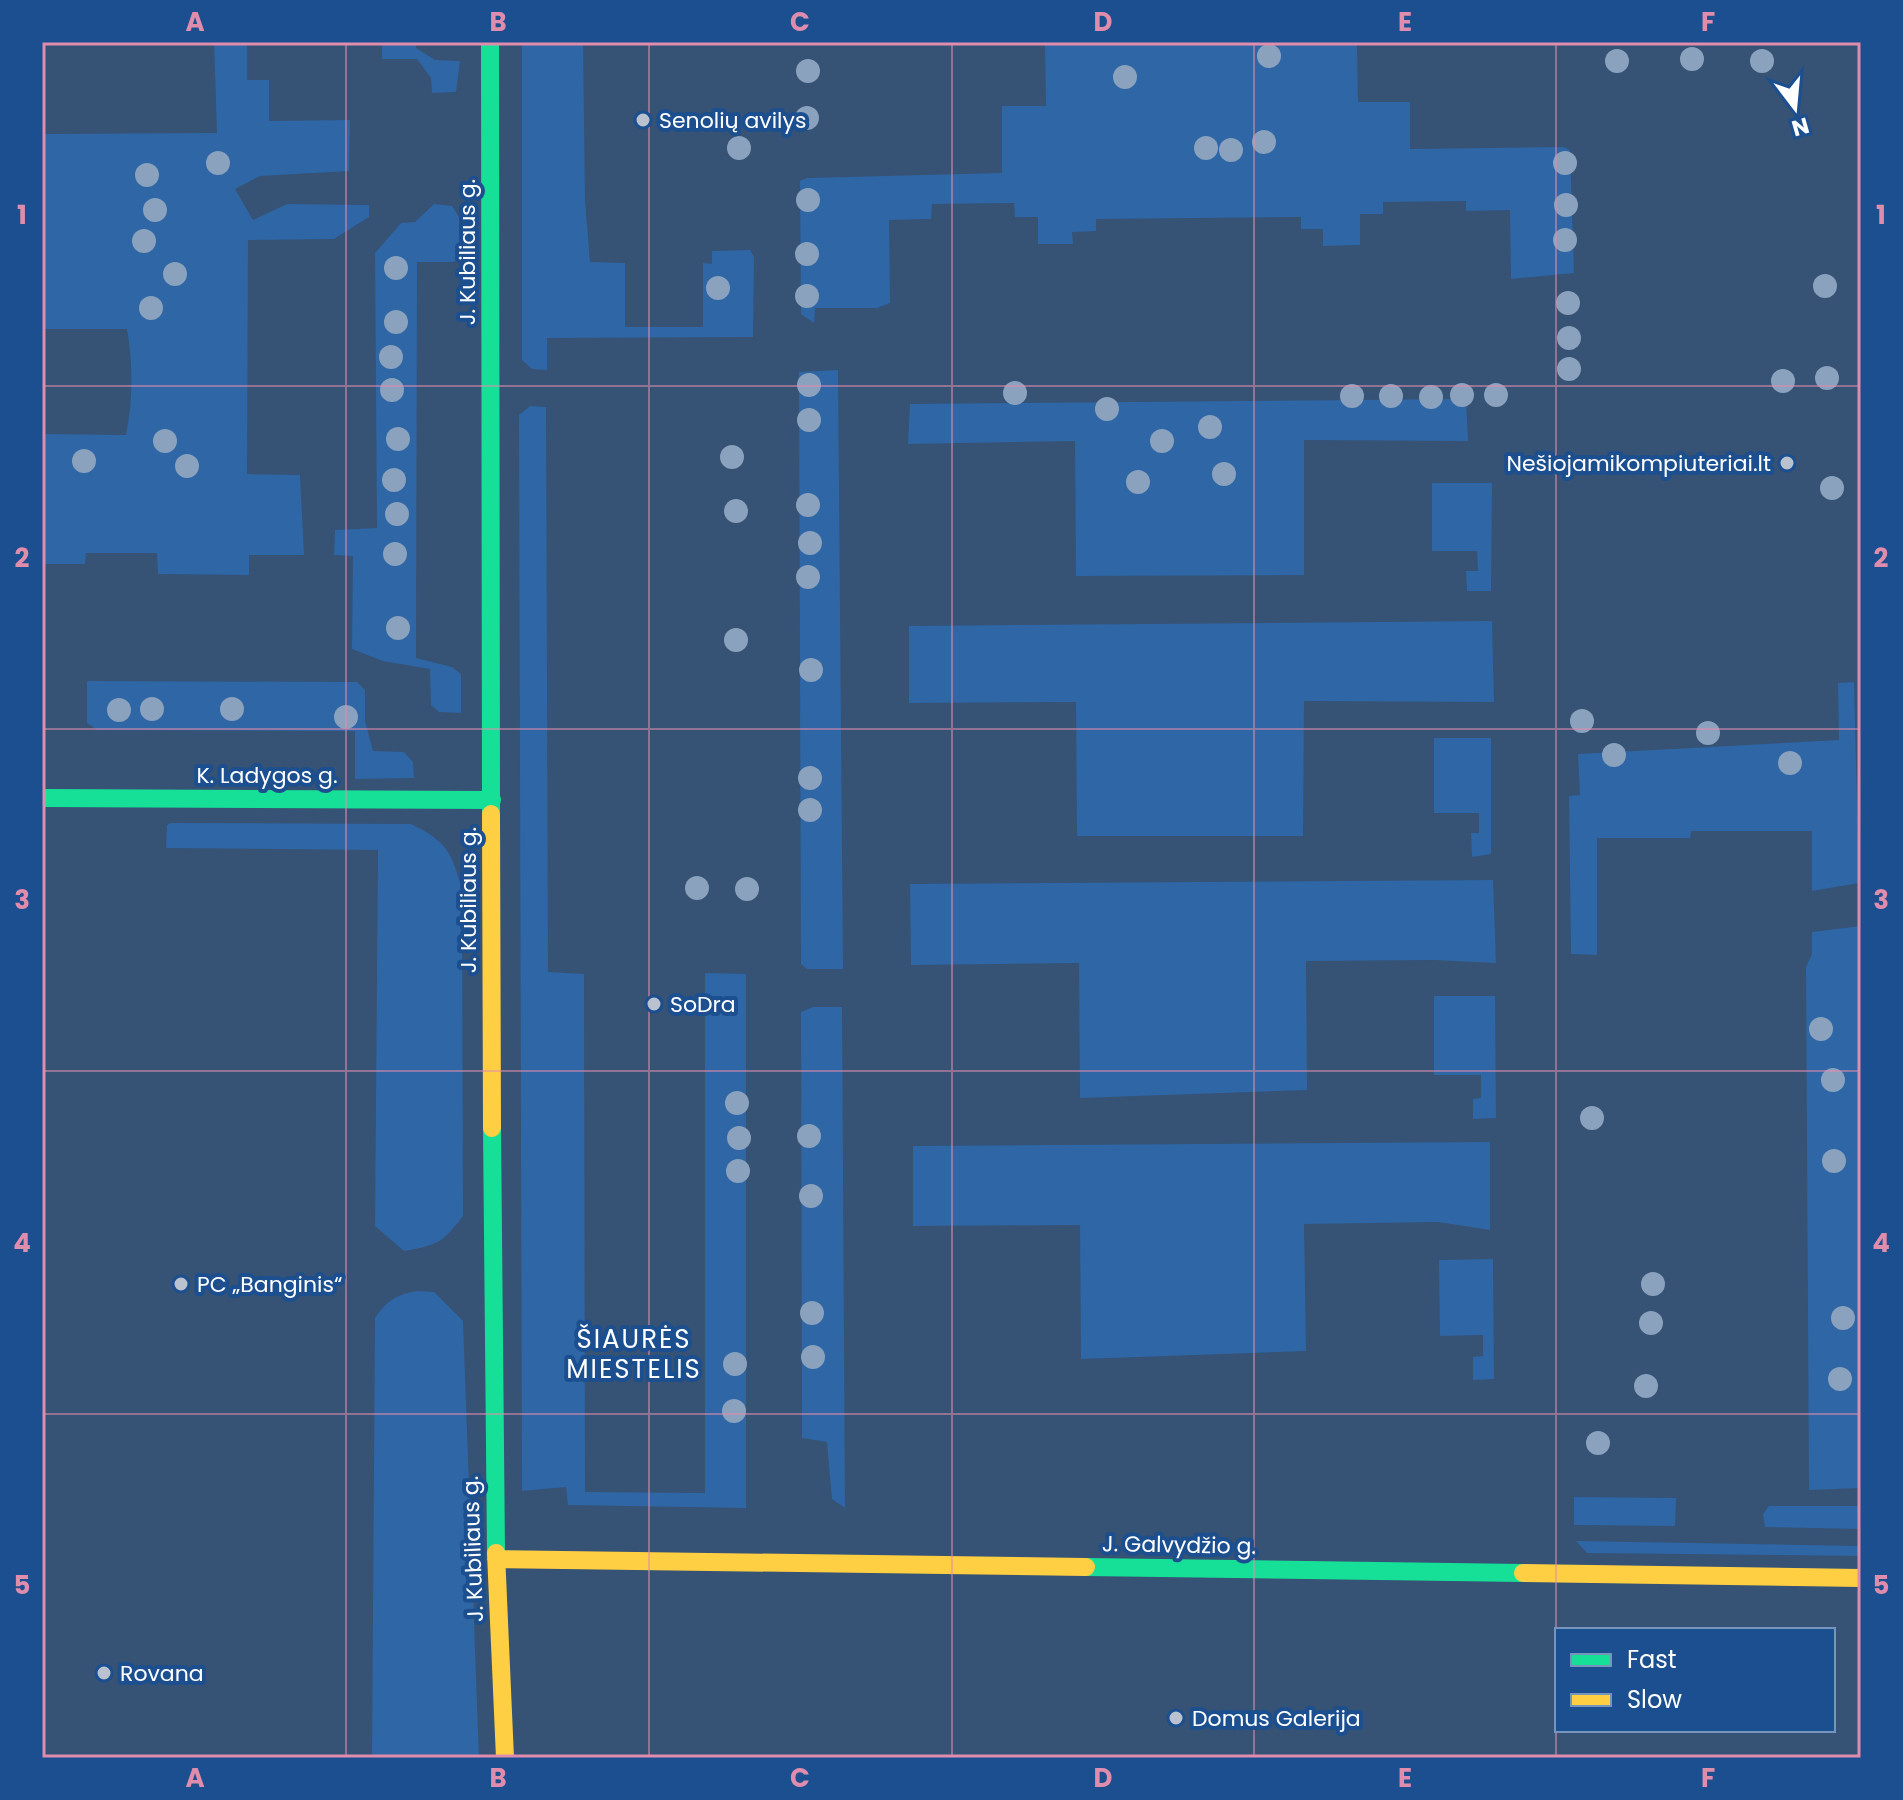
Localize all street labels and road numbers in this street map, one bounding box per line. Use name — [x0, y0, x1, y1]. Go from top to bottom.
street label: J. Kubiliaus g. — [452, 179, 483, 325]
street label: K. Ladygos g. — [196, 760, 338, 791]
street label: J. Kubiliaus g. — [453, 827, 484, 973]
street label: J. Kubiliaus g. — [455, 1475, 491, 1623]
street label: J. Galvydžio g. — [1102, 1528, 1256, 1562]

